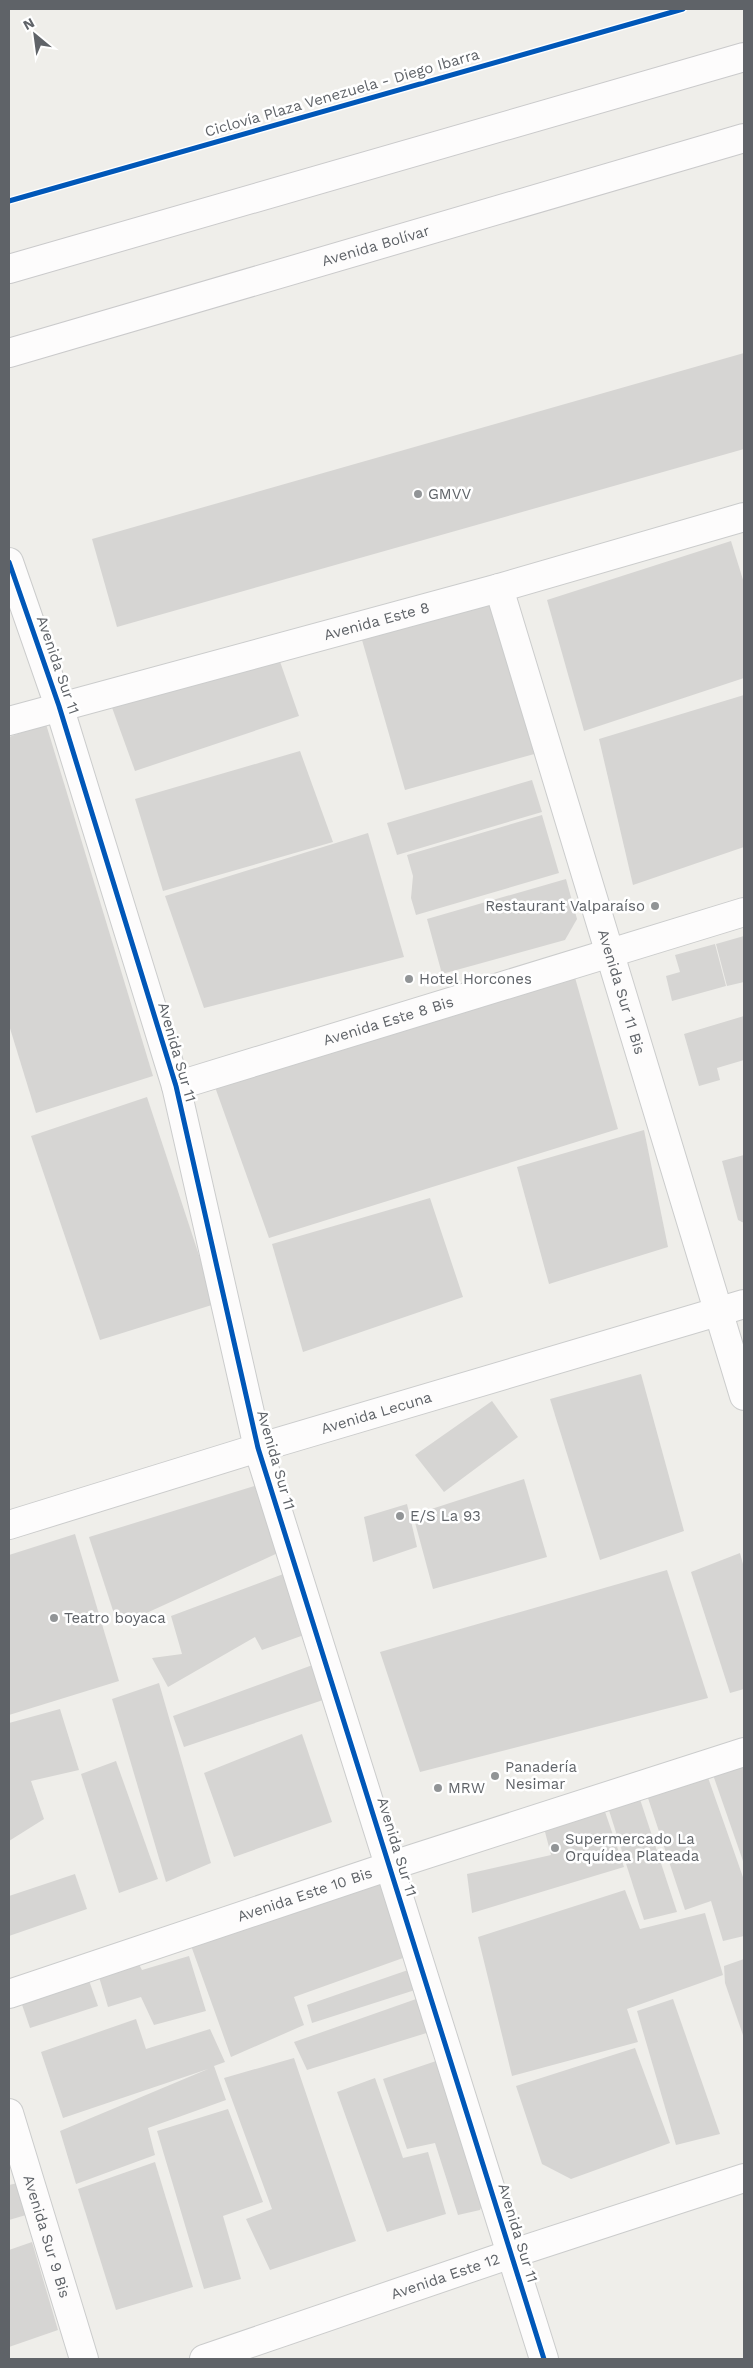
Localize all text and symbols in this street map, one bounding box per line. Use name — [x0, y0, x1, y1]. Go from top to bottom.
north arrow — [10, 10, 60, 60]
text: N — [20, 14, 37, 33]
street label: Ciclovía Plaza Venezuela - Diego Ibarra — [203, 45, 482, 141]
street label: Avenida Bolívar — [320, 221, 432, 270]
place label: GMVV — [428, 485, 471, 503]
marker: GMVV — [412, 488, 424, 500]
street label: Avenida Este 8 — [322, 598, 431, 644]
street label: Avenida Sur 11 — [33, 613, 83, 717]
place label: Restaurant Valparaíso — [485, 897, 645, 915]
marker: Restaurant Valparaíso — [649, 900, 661, 912]
street label: Avenida Sur 11 Bis — [594, 927, 649, 1057]
place label: Hotel Horcones — [419, 970, 532, 988]
marker: Hotel Horcones — [403, 973, 415, 985]
street label: Avenida Este 8 Bis — [321, 992, 456, 1049]
street label: Avenida Sur 11 — [154, 1000, 200, 1104]
street label: Avenida Lecuna — [319, 1388, 434, 1438]
street label: Avenida Sur 11 — [253, 1408, 299, 1512]
place label: E/S La 93 — [410, 1507, 481, 1525]
marker: E/S La 93 — [394, 1510, 406, 1522]
place label: Teatro boyaca — [64, 1609, 166, 1627]
marker: Teatro boyaca — [48, 1612, 60, 1624]
place label: Panadería Nesimar — [505, 1758, 578, 1793]
marker: Panadería Nesimar — [489, 1770, 501, 1782]
place label: MRW — [448, 1779, 485, 1797]
marker: MRW — [432, 1782, 444, 1794]
street label: Avenida Sur 11 — [373, 1795, 421, 1899]
place label: Supermercado La Orquídea Plateada — [565, 1830, 700, 1865]
marker: Supermercado La Orquídea Plateada — [549, 1842, 561, 1854]
street label: Avenida Este 10 Bis — [235, 1864, 375, 1926]
street label: Avenida Sur 9 Bis — [19, 2173, 74, 2300]
street label: Avenida Sur 11 — [494, 2181, 542, 2285]
street label: Avenida Este 12 — [389, 2250, 502, 2303]

